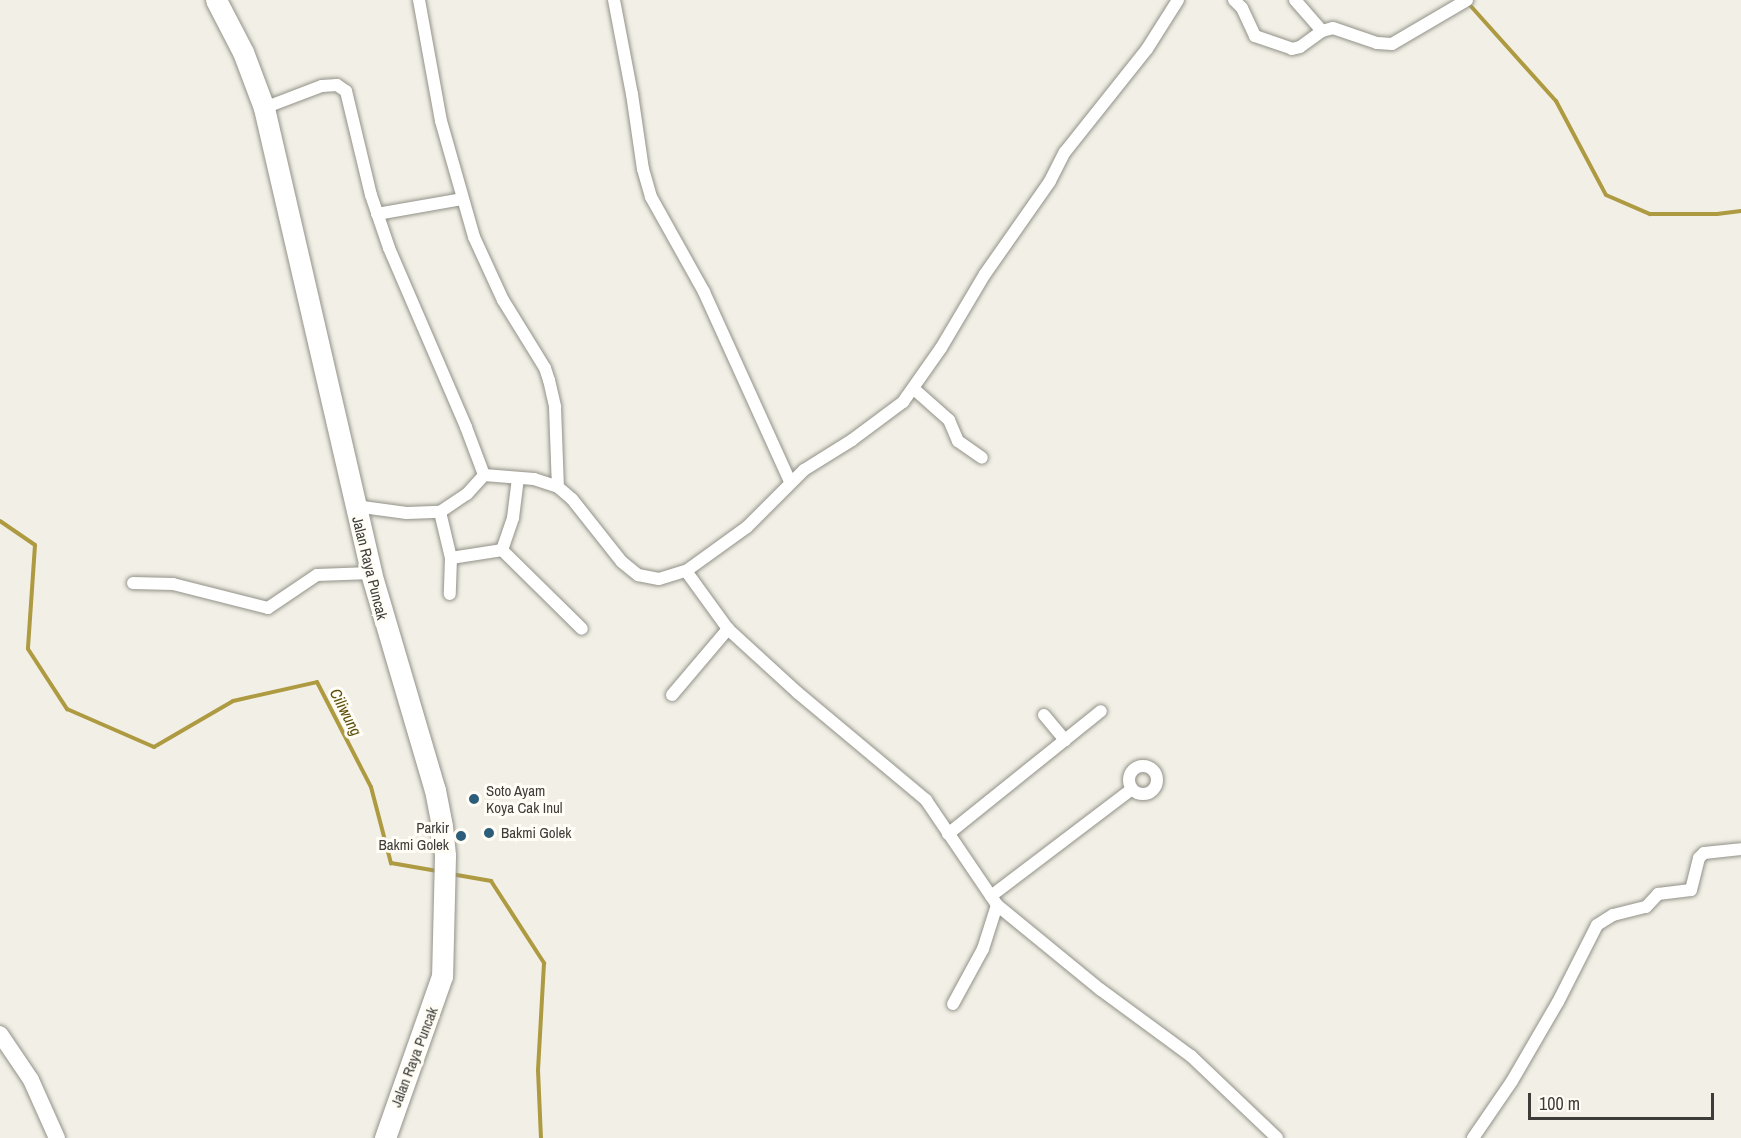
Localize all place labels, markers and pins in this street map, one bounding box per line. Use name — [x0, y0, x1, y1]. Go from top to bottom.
place label: Soto Ayam Koya Cak Inul — [486, 781, 563, 816]
marker: Soto Ayam Koya Cak Inul — [467, 792, 481, 806]
place label: Parkir Bakmi Golek — [379, 818, 449, 853]
place label: Bakmi Golek — [501, 824, 571, 842]
marker: Bakmi Golek — [482, 826, 496, 840]
marker: Parkir Bakmi Golek — [454, 829, 468, 843]

